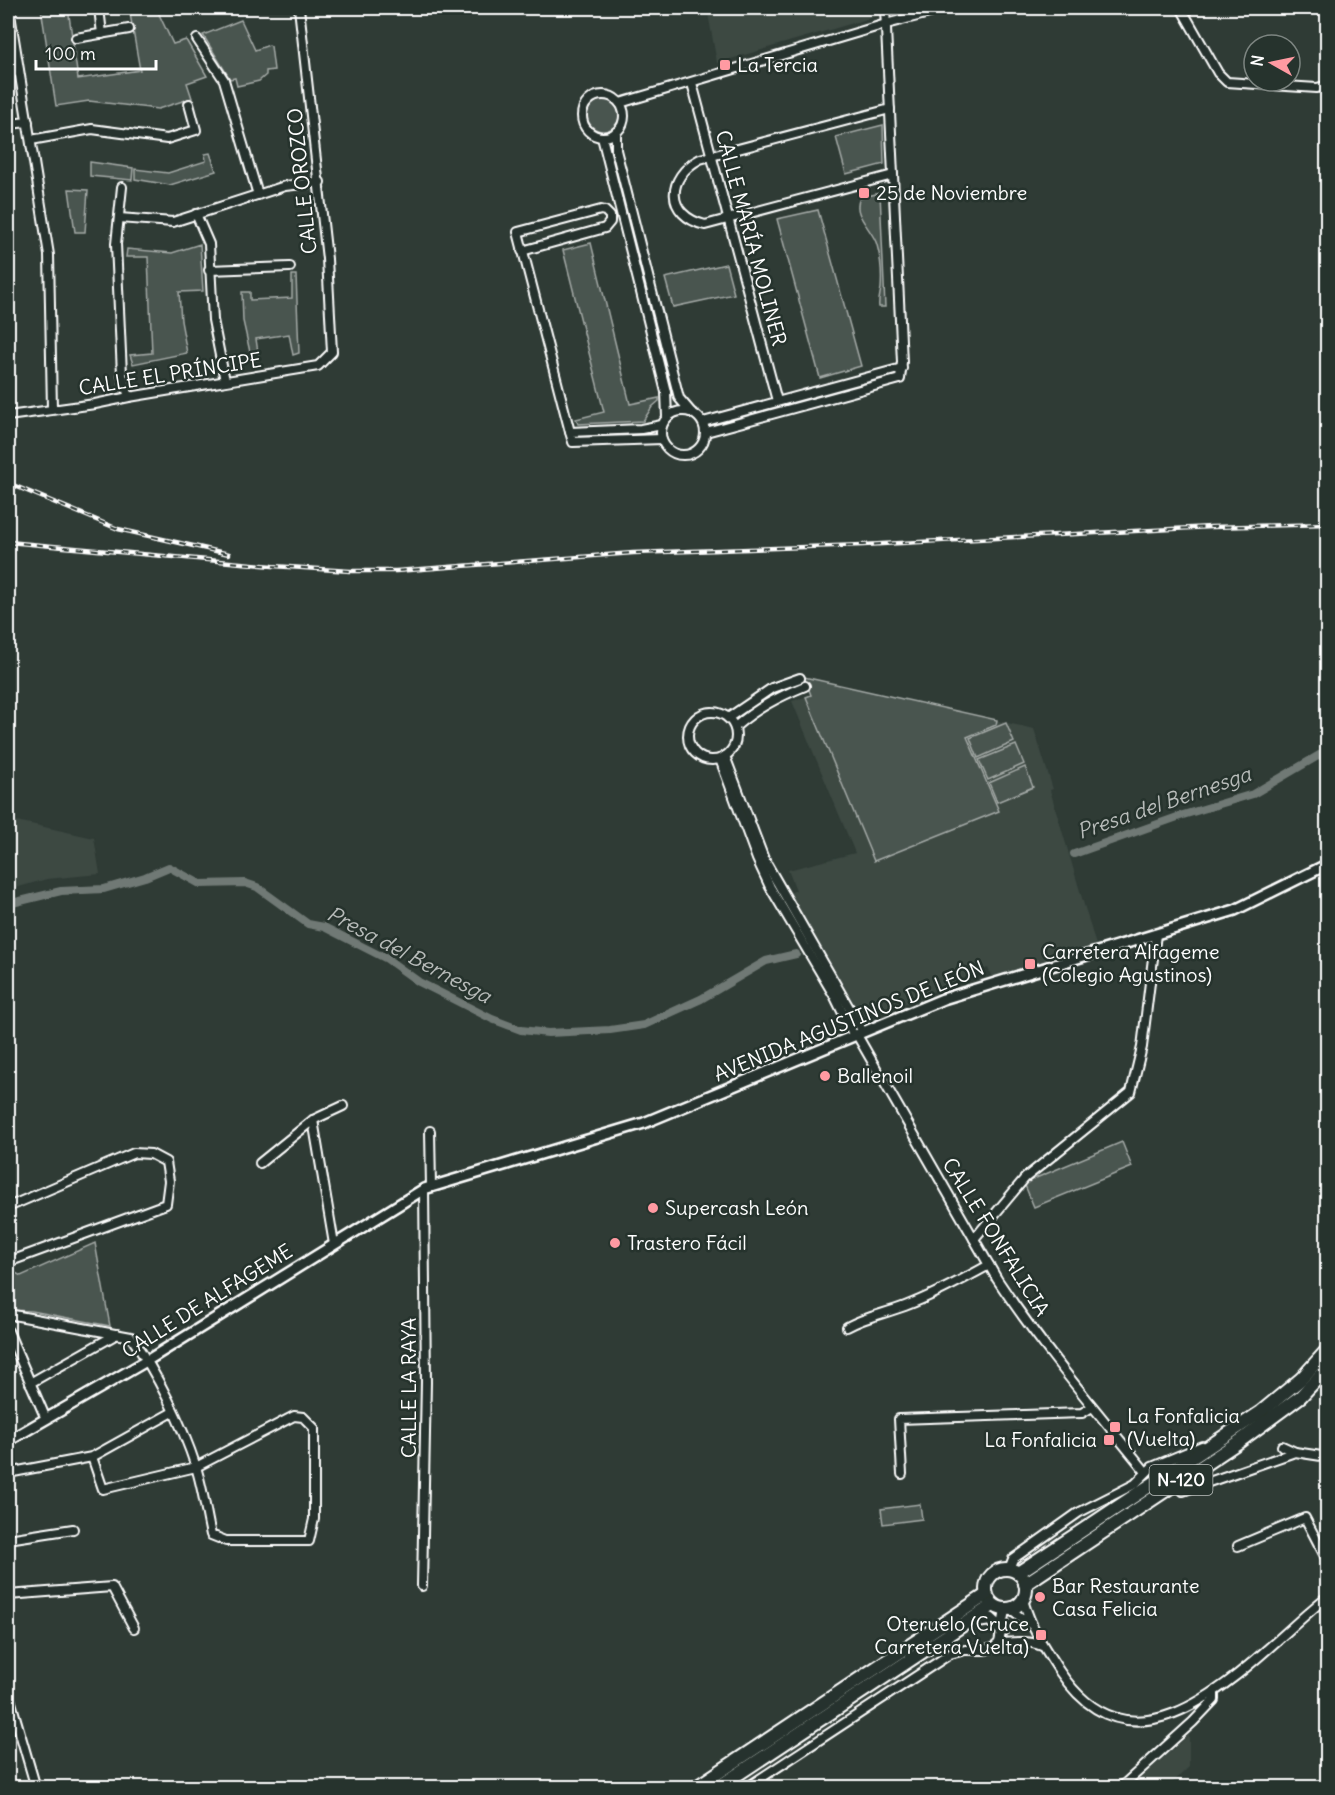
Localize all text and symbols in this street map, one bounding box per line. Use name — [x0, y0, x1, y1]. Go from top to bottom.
scale bar — [36, 33, 156, 71]
north arrow — [1242, 33, 1302, 93]
text: 100 m — [45, 42, 96, 65]
place label: La Tercia — [737, 52, 818, 77]
text: N — [1246, 54, 1268, 68]
marker: La Tercia — [718, 58, 732, 72]
street label: CALLE OROZCO — [281, 107, 322, 255]
street label: CALLE MARÍA MOLINER — [711, 127, 792, 349]
place label: 25 de Noviembre — [876, 180, 1027, 205]
marker: 25 de Noviembre — [857, 186, 871, 200]
street label: CALLE EL PRÍNCIPE — [77, 347, 263, 400]
water label: Presa del Bernesga — [1073, 760, 1255, 845]
water label: Presa del Bernesga — [323, 900, 497, 1010]
place label: Carretera Alfageme (Colegio Agustinos) — [1042, 939, 1220, 987]
street label: AVENIDA AGUSTINOS DE LEÓN — [710, 955, 988, 1086]
marker: Carretera Alfageme (Colegio Agustinos) — [1023, 957, 1037, 971]
place label: Ballenoil — [837, 1063, 913, 1088]
marker: Ballenoil — [818, 1069, 832, 1083]
street label: CALLE FONFALICIA — [938, 1153, 1055, 1321]
place label: Supercash León — [665, 1195, 809, 1220]
marker: Supercash León — [646, 1201, 660, 1215]
place label: Trastero Fácil — [627, 1230, 747, 1255]
marker: Trastero Fácil — [608, 1236, 622, 1250]
street label: CALLE DE ALFAGEME — [117, 1238, 297, 1363]
street label: CALLE LA RAYA — [396, 1318, 421, 1458]
place label: La Fonfalicia (Vuelta) — [1127, 1403, 1240, 1451]
marker: La Fonfalicia (Vuelta) — [1108, 1420, 1122, 1434]
place label: La Fonfalicia — [984, 1427, 1097, 1452]
marker: La Fonfalicia — [1102, 1433, 1116, 1447]
road number: N-120 — [1150, 1465, 1212, 1495]
place label: Bar Restaurante Casa Felicia — [1052, 1573, 1199, 1621]
marker: Bar Restaurante Casa Felicia — [1033, 1590, 1047, 1604]
place label: Oteruelo (Cruce Carretera Vuelta) — [874, 1611, 1029, 1659]
marker: Oteruelo (Cruce Carretera Vuelta) — [1034, 1628, 1048, 1642]

